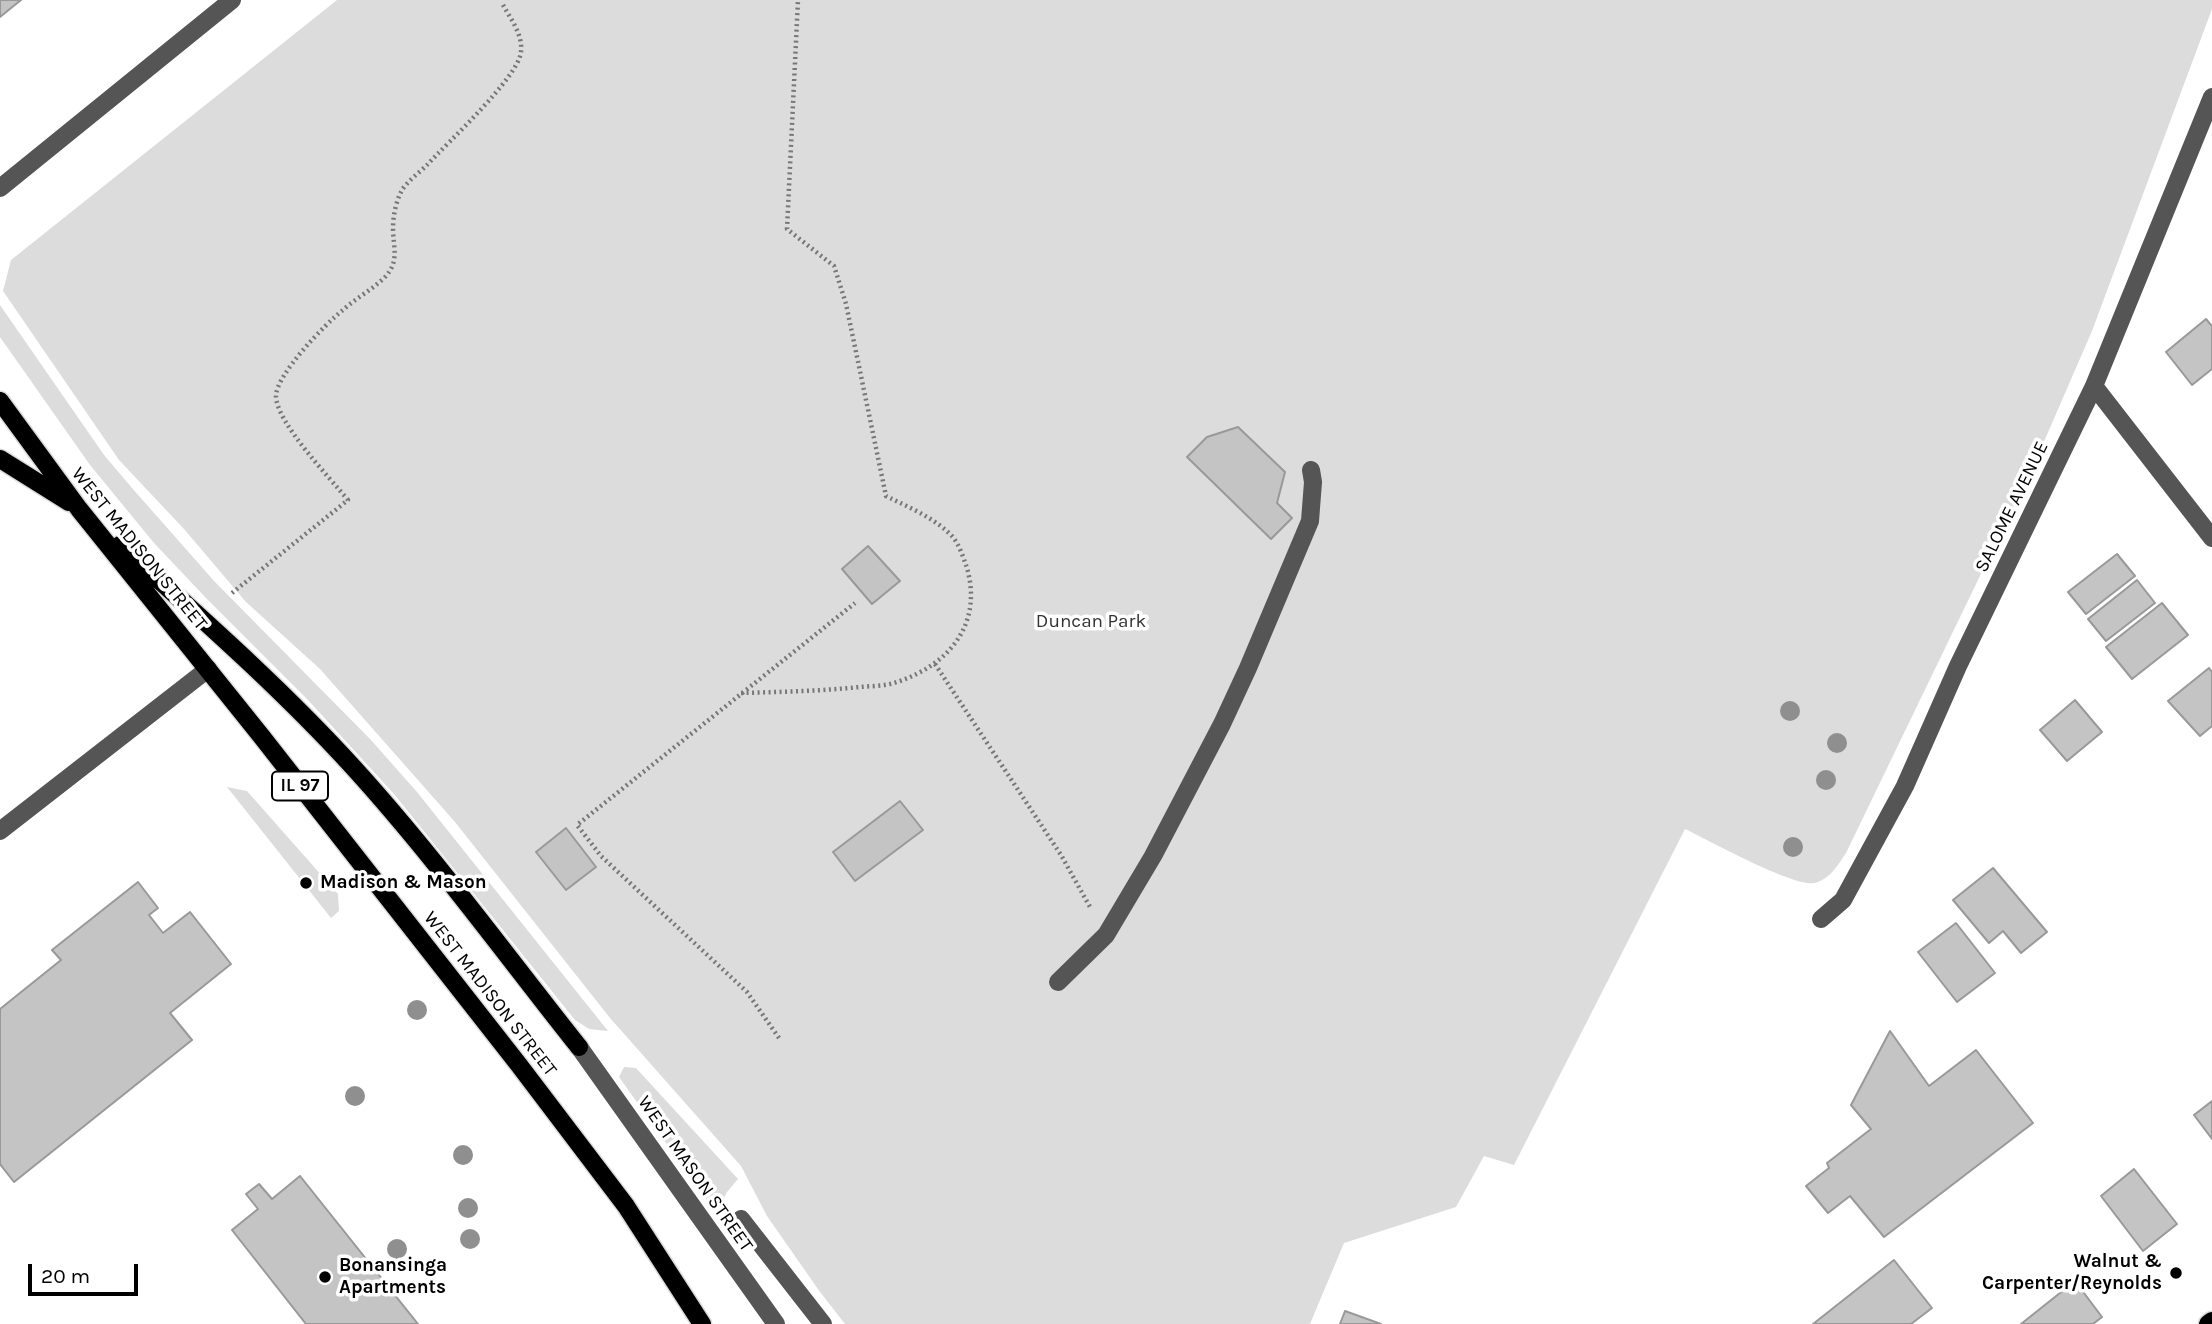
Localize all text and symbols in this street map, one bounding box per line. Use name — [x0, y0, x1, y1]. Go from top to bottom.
street label: SALOME AVENUE — [1970, 438, 2054, 576]
street label: WEST MADISON STREET — [66, 463, 212, 635]
park label: Duncan Park — [1036, 611, 1146, 633]
road number: IL 97 — [272, 772, 328, 800]
place label: Madison & Mason — [320, 872, 487, 894]
marker: Madison & Mason — [298, 875, 314, 891]
street label: WEST MADISON STREET — [419, 907, 561, 1081]
street label: WEST MASON STREET — [633, 1092, 757, 1256]
scale bar — [32, 1250, 142, 1294]
place label: Walnut & Carpenter/Reynolds — [1982, 1251, 2162, 1295]
place label: Bonansinga Apartments — [339, 1255, 447, 1299]
text: 20 m — [41, 1264, 90, 1288]
marker: Walnut & Carpenter/Reynolds — [2168, 1265, 2184, 1281]
marker: Bonansinga Apartments — [317, 1269, 333, 1285]

